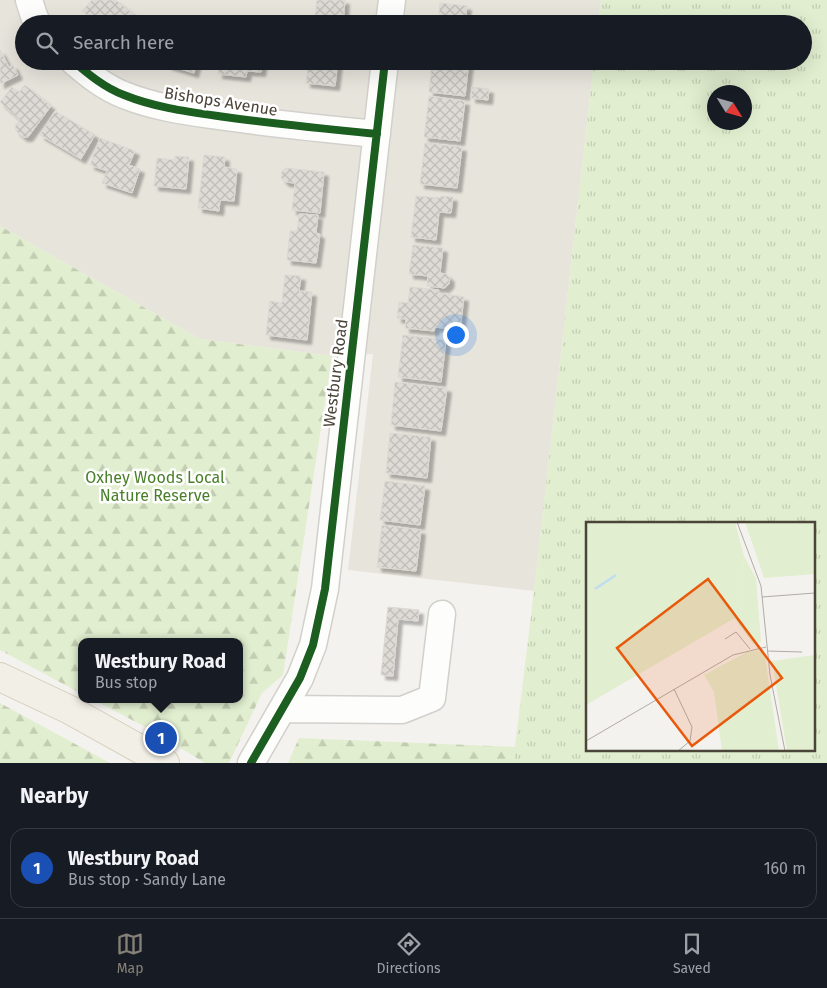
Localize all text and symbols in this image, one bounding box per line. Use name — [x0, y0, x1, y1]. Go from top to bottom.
search box — [15, 15, 812, 70]
icon: search — [33, 29, 61, 57]
text: Search here — [73, 31, 174, 54]
street label: Bishops Avenue — [163, 83, 279, 120]
north arrow — [707, 85, 752, 130]
street label: Westbury Road — [319, 318, 352, 428]
your location — [443, 322, 469, 348]
park label: Oxhey Woods Local Nature Reserve — [85, 468, 225, 505]
inset map — [586, 522, 814, 750]
popup — [78, 638, 243, 703]
text: Westbury Road — [95, 650, 226, 673]
text: Bus stop — [95, 673, 157, 692]
pin: 1 — [145, 719, 177, 757]
text: Nearby — [20, 783, 88, 809]
text: Westbury Road — [68, 847, 199, 870]
text: 1 — [33, 859, 41, 878]
text: 160 m — [764, 859, 806, 878]
text: Bus stop · Sandy Lane — [68, 870, 226, 889]
tab: Map — [116, 930, 144, 977]
tab: Directions — [376, 930, 441, 977]
tab: Saved — [673, 930, 711, 977]

